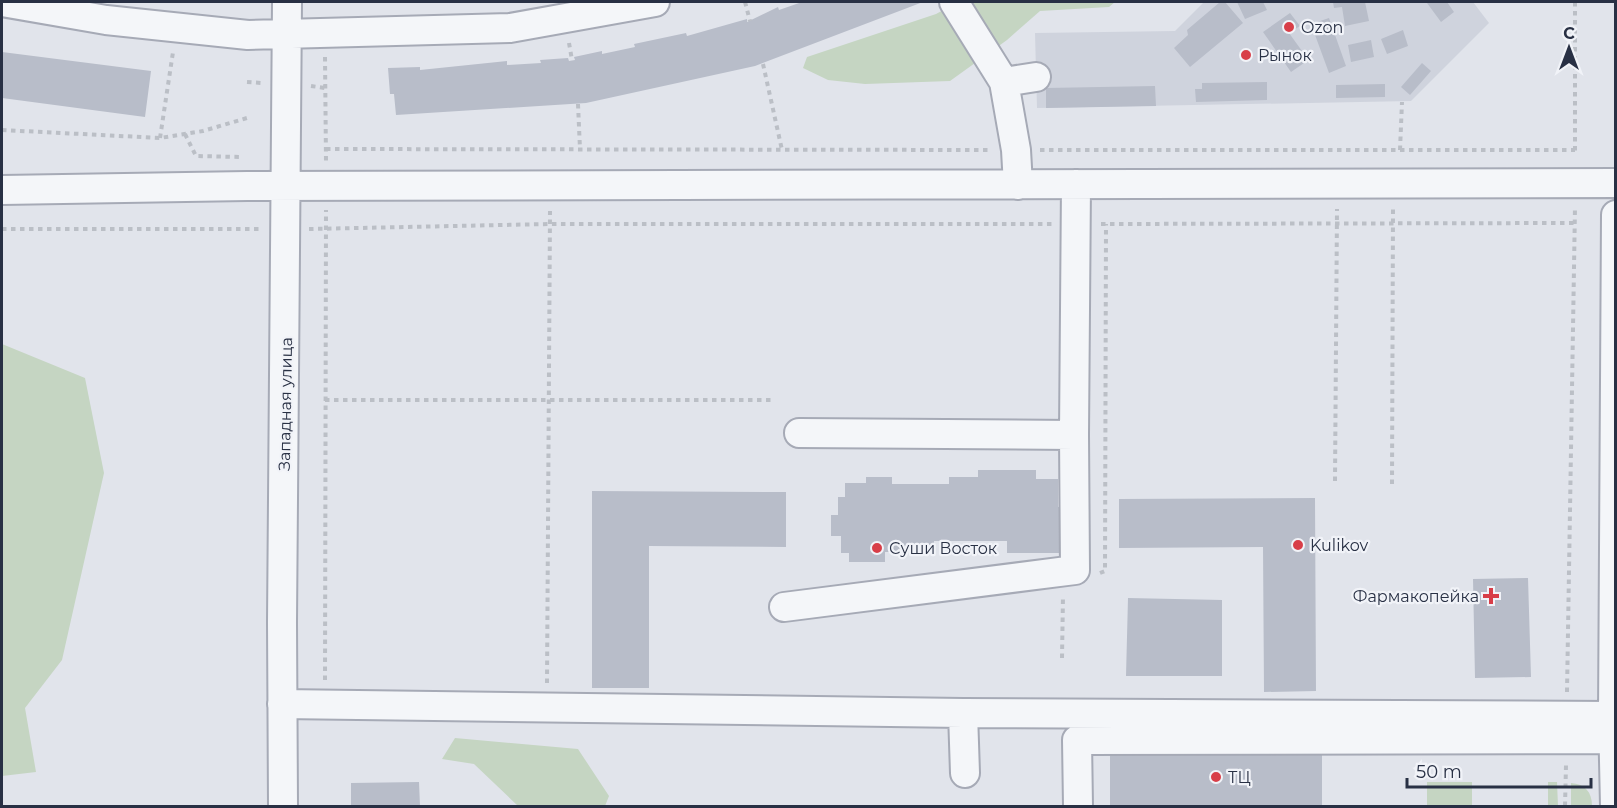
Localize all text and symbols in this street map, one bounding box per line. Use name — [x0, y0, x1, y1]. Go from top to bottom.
place label: Ozon — [1301, 18, 1343, 37]
north arrow — [1539, 18, 1599, 78]
marker: Ozon — [1282, 20, 1296, 34]
text: С — [1563, 24, 1575, 43]
place label: Рынок — [1258, 46, 1313, 65]
marker: Рынок — [1239, 48, 1253, 62]
street label: Западная улица — [275, 337, 296, 471]
place label: Kulikov — [1310, 536, 1368, 555]
marker: Kulikov — [1291, 538, 1305, 552]
place label: Суши Восток — [889, 539, 998, 558]
marker: Суши Восток — [870, 541, 884, 555]
place label: Фармакопейка — [1353, 587, 1479, 606]
marker: Фармакопейка — [1484, 589, 1498, 603]
scale bar — [1407, 751, 1592, 789]
text: 50 m — [1416, 761, 1462, 783]
place label: ТЦ — [1228, 768, 1251, 787]
marker: ТЦ — [1209, 770, 1223, 784]

